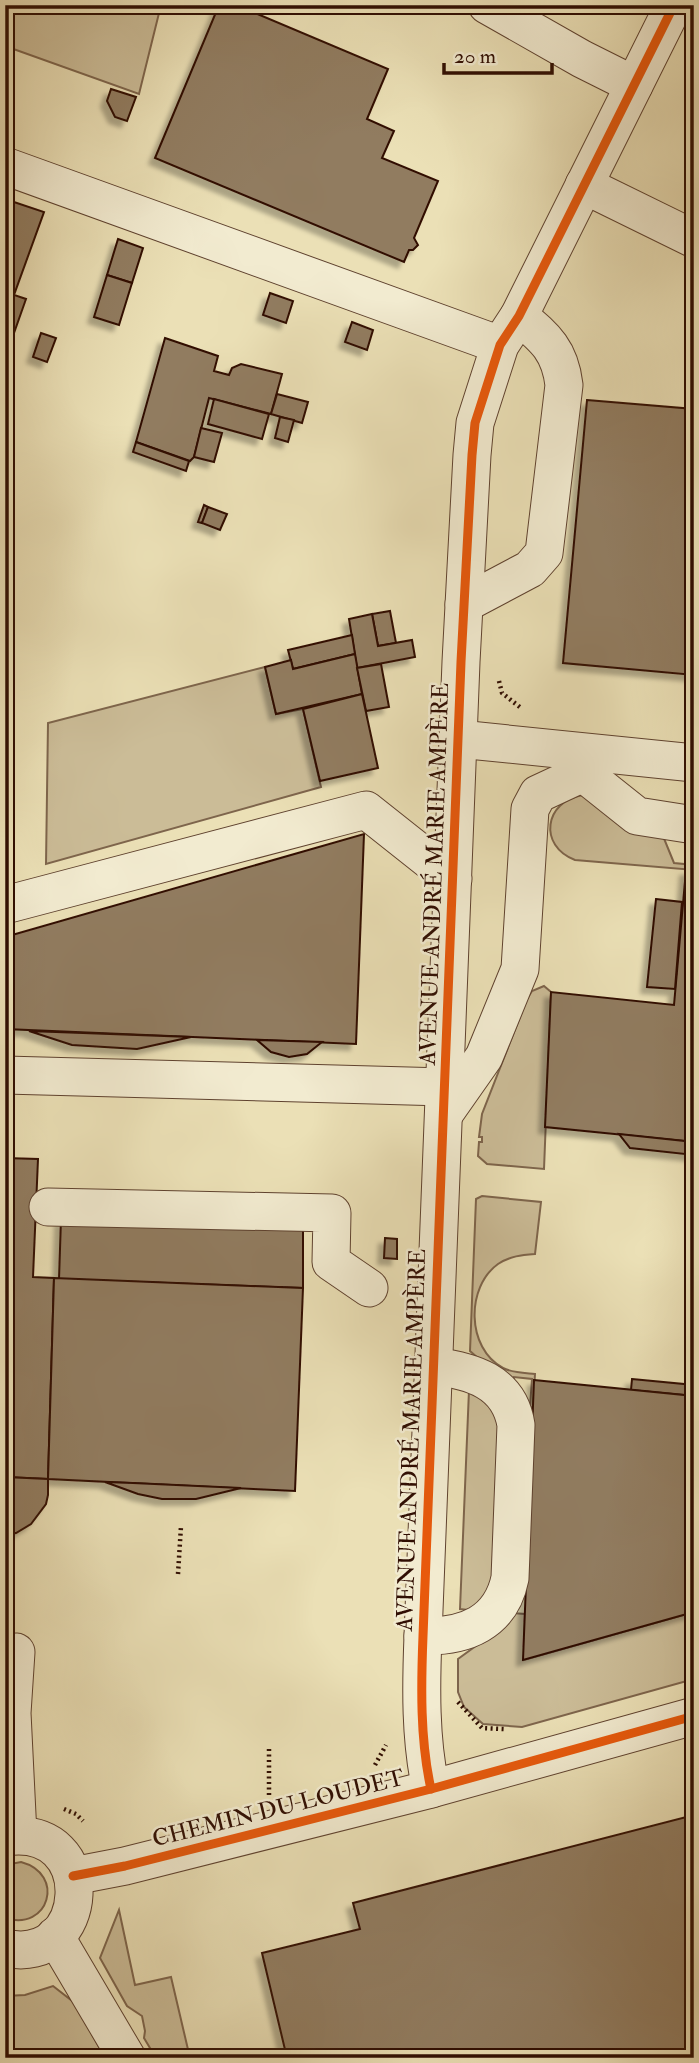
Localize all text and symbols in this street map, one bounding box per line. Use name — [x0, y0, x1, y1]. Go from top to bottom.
scale bar — [444, 32, 552, 76]
text: 20 m — [454, 43, 496, 70]
street label: AVENUE ANDRÉ MARIE AMPÈRE — [413, 682, 455, 1067]
street label: AVENUE ANDRÉ MARIE AMPÈRE — [390, 1248, 432, 1633]
street label: CHEMIN DU LOUDET — [149, 1763, 407, 1853]

